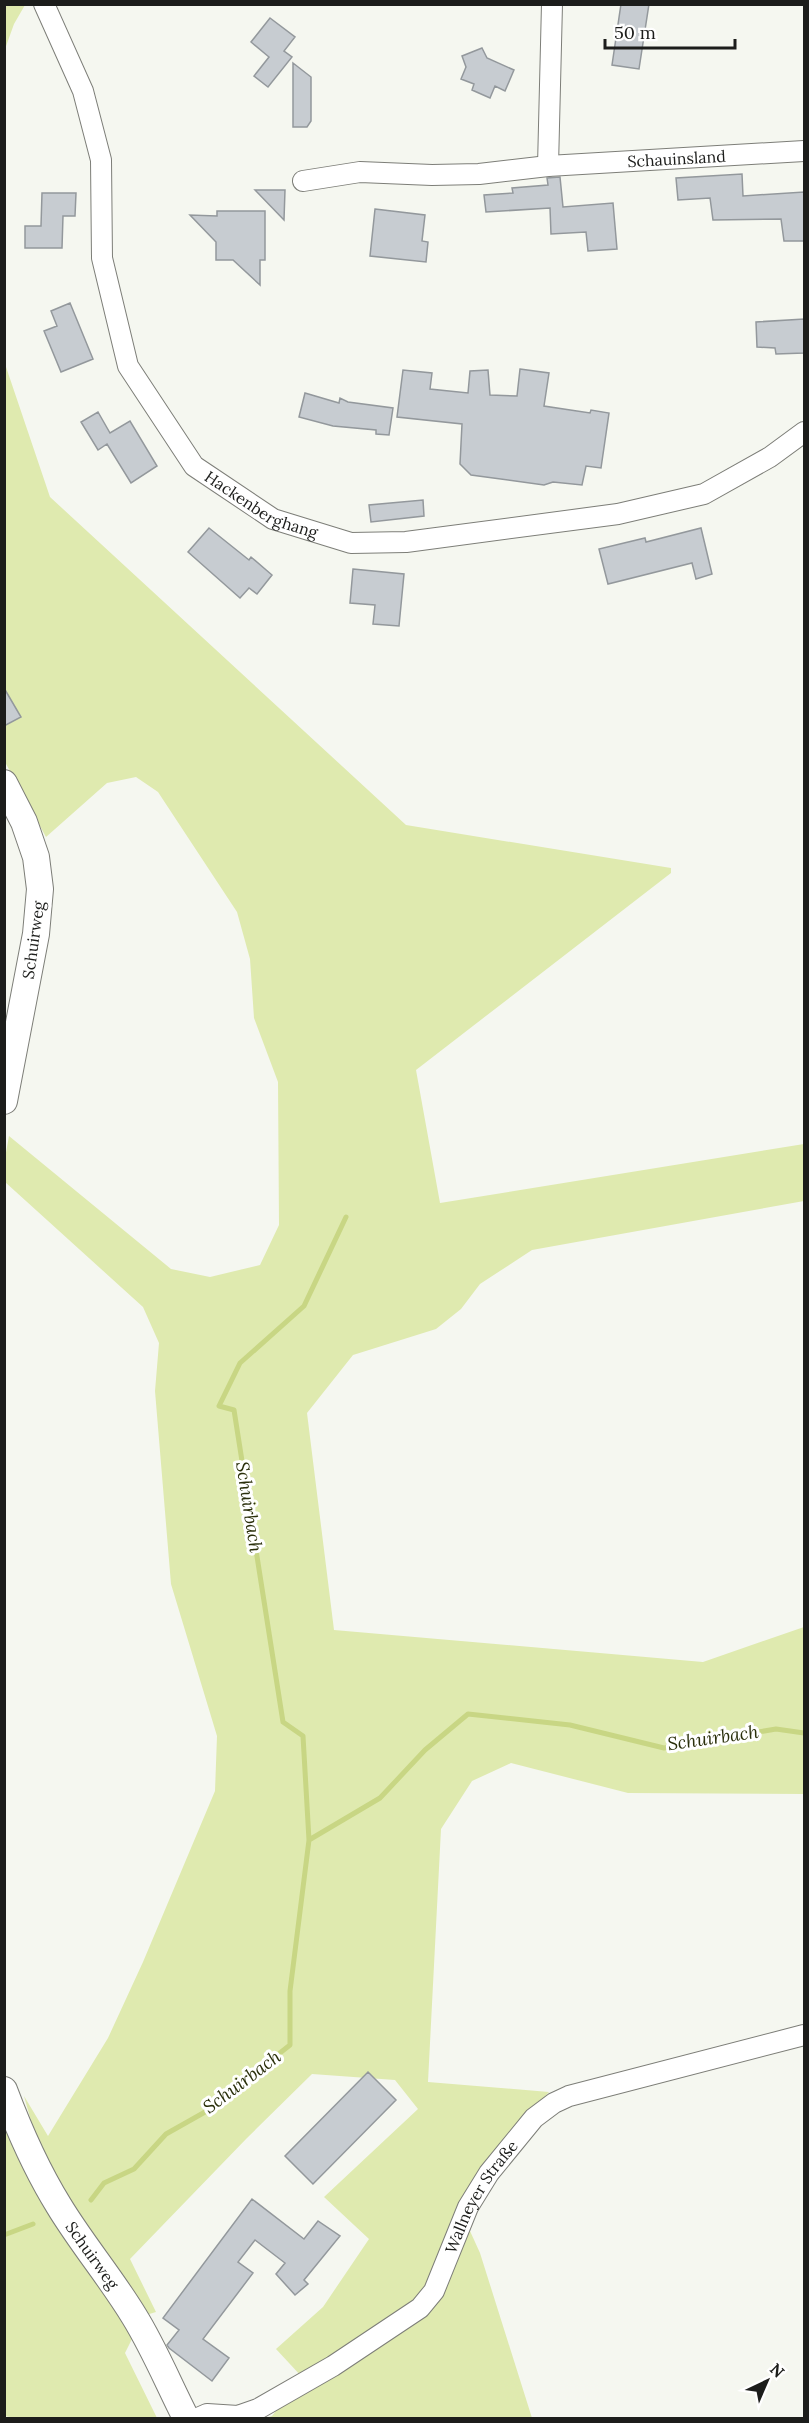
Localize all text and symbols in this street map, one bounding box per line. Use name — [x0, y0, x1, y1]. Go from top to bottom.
scale bar — [605, 12, 736, 50]
text: 50 m — [614, 21, 656, 44]
street label: Schauinsland — [627, 146, 727, 171]
street label: Hackenberghang — [201, 466, 322, 543]
street label: Schuirweg — [18, 899, 49, 980]
water label: Schuirbach — [231, 1460, 268, 1555]
water label: Schuirbach — [666, 1720, 761, 1755]
water label: Schuirbach — [198, 2044, 286, 2118]
street label: Wallneyer Straße — [440, 2136, 522, 2256]
street label: Schuirweg — [62, 2217, 124, 2294]
north arrow — [737, 2351, 797, 2411]
text: N — [766, 2359, 789, 2382]

